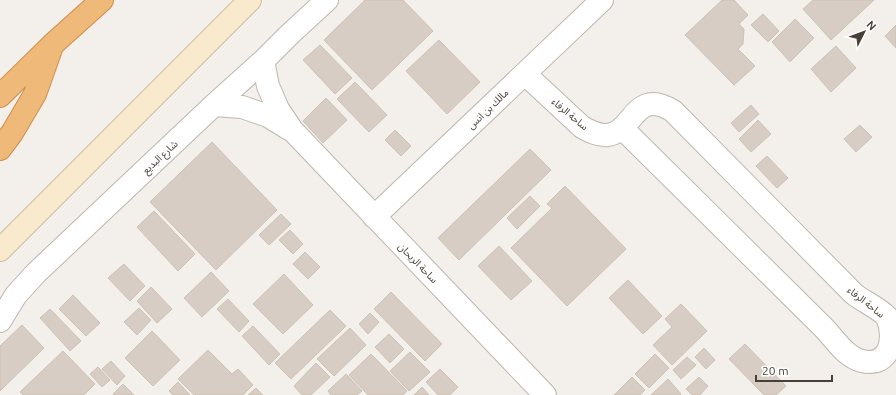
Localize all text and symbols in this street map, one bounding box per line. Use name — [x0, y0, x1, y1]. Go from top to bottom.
north arrow — [844, 12, 884, 52]
text: N — [864, 18, 879, 32]
street label: مالك بن انس — [465, 87, 511, 131]
street label: ساحة الرفاء — [549, 96, 590, 133]
street label: شارع البديع — [140, 138, 181, 177]
street label: ساحة الريحان — [395, 241, 440, 286]
street label: ساحة الرفاء — [845, 284, 887, 321]
scale bar — [756, 357, 832, 383]
text: 20 m — [762, 364, 789, 377]

